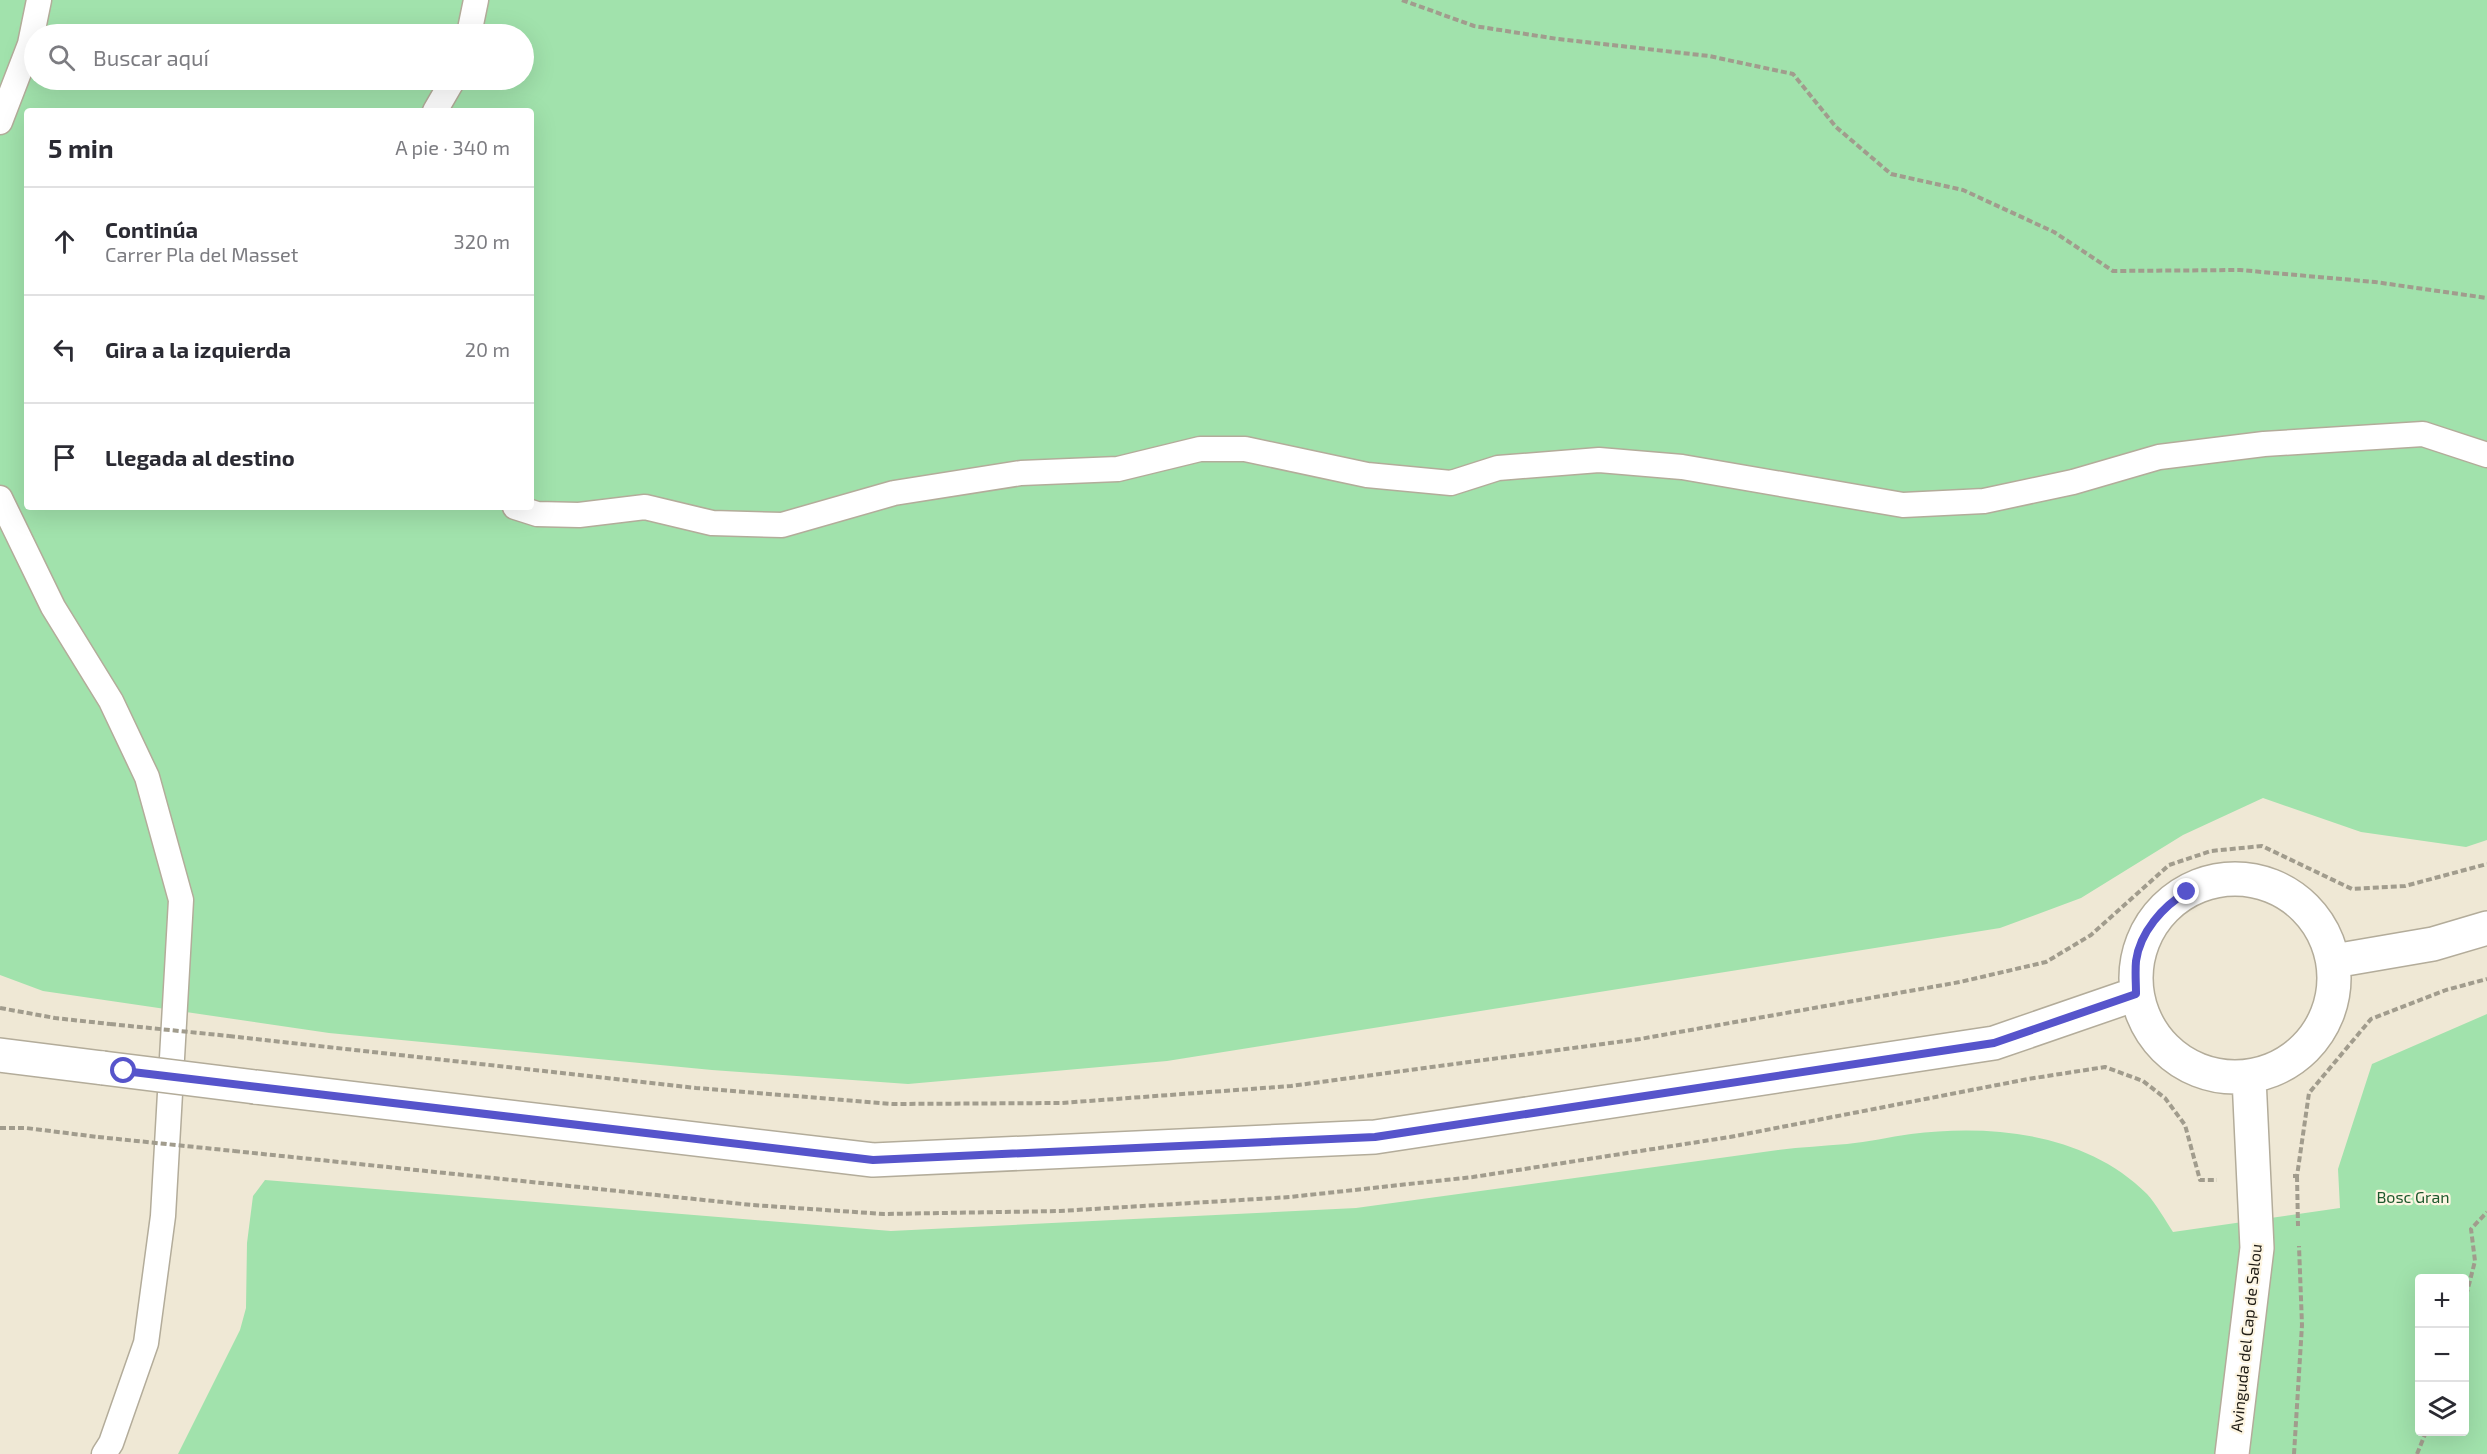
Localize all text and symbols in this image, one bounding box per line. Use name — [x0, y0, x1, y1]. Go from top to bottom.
search box — [24, 24, 534, 90]
icon: search — [45, 41, 78, 74]
text: Buscar aquí — [93, 44, 209, 70]
text: 5 min — [48, 132, 114, 163]
text: A pie · 340 m — [395, 135, 510, 159]
text: Continúa — [105, 216, 198, 242]
icon: ahead — [48, 225, 81, 258]
text: 320 m — [454, 229, 510, 253]
text: Carrer Pla del Masset — [105, 242, 298, 266]
icon: left — [48, 333, 81, 366]
text: Gira a la izquierda — [105, 336, 291, 362]
text: 20 m — [465, 337, 510, 361]
icon: arrive — [48, 441, 81, 474]
text: Llegada al destino — [105, 444, 295, 470]
route end — [2173, 878, 2199, 904]
route start — [110, 1057, 136, 1083]
park label: Bosc Gran — [2376, 1187, 2450, 1206]
street label: Avinguda del Cap de Salou — [2226, 1243, 2265, 1433]
map controls — [2415, 1274, 2469, 1436]
button: + — [2415, 1274, 2469, 1328]
button: − — [2415, 1328, 2469, 1382]
button: layers — [2415, 1382, 2469, 1436]

